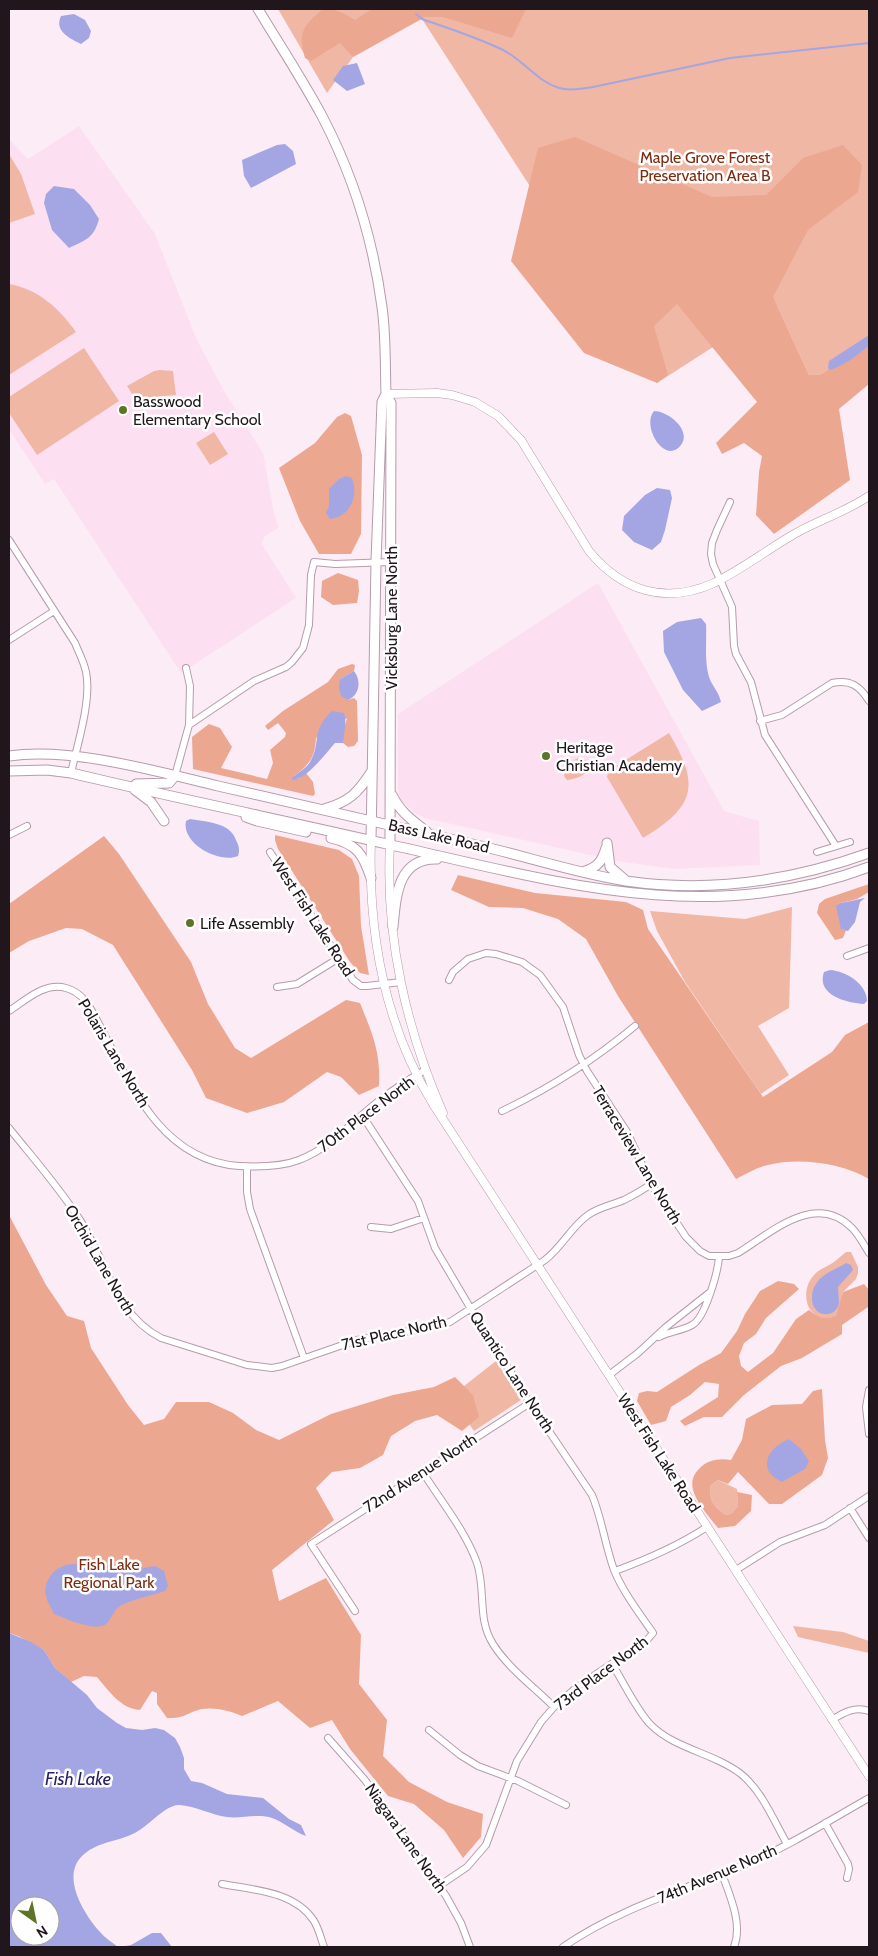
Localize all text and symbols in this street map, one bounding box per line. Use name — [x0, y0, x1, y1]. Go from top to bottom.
park label: Maple Grove Forest Preservation Area B — [639, 148, 771, 185]
place label: Basswood Elementary School — [133, 392, 261, 429]
marker: Basswood Elementary School — [117, 404, 129, 416]
street label: Vicksburg Lane North — [382, 546, 401, 690]
place label: Heritage Christian Academy — [556, 738, 682, 775]
marker: Heritage Christian Academy — [540, 750, 552, 762]
street label: Bass Lake Road — [387, 815, 491, 857]
street label: West Fish Lake Road — [267, 854, 359, 980]
place label: Life Assembly — [200, 914, 294, 933]
marker: Life Assembly — [184, 917, 196, 929]
street label: Polaris Lane North — [74, 995, 154, 1111]
street label: 70th Place North — [314, 1072, 418, 1156]
street label: Terraceview Lane North — [588, 1082, 686, 1228]
street label: Orchid Lane North — [61, 1201, 139, 1319]
street label: Quantico Lane North — [466, 1308, 558, 1436]
street label: 71st Place North — [340, 1312, 448, 1354]
street label: West Fish Lake Road — [613, 1390, 705, 1516]
street label: 72nd Avenue North — [360, 1429, 480, 1517]
park label: Fish Lake Regional Park — [64, 1555, 155, 1592]
street label: 73rd Place North — [550, 1632, 652, 1714]
water label: Fish Lake — [45, 1768, 111, 1790]
street label: Niagara Lane North — [361, 1780, 451, 1896]
street label: 74th Avenue North — [655, 1840, 779, 1908]
north arrow — [10, 1896, 60, 1946]
text: N — [33, 1922, 51, 1942]

